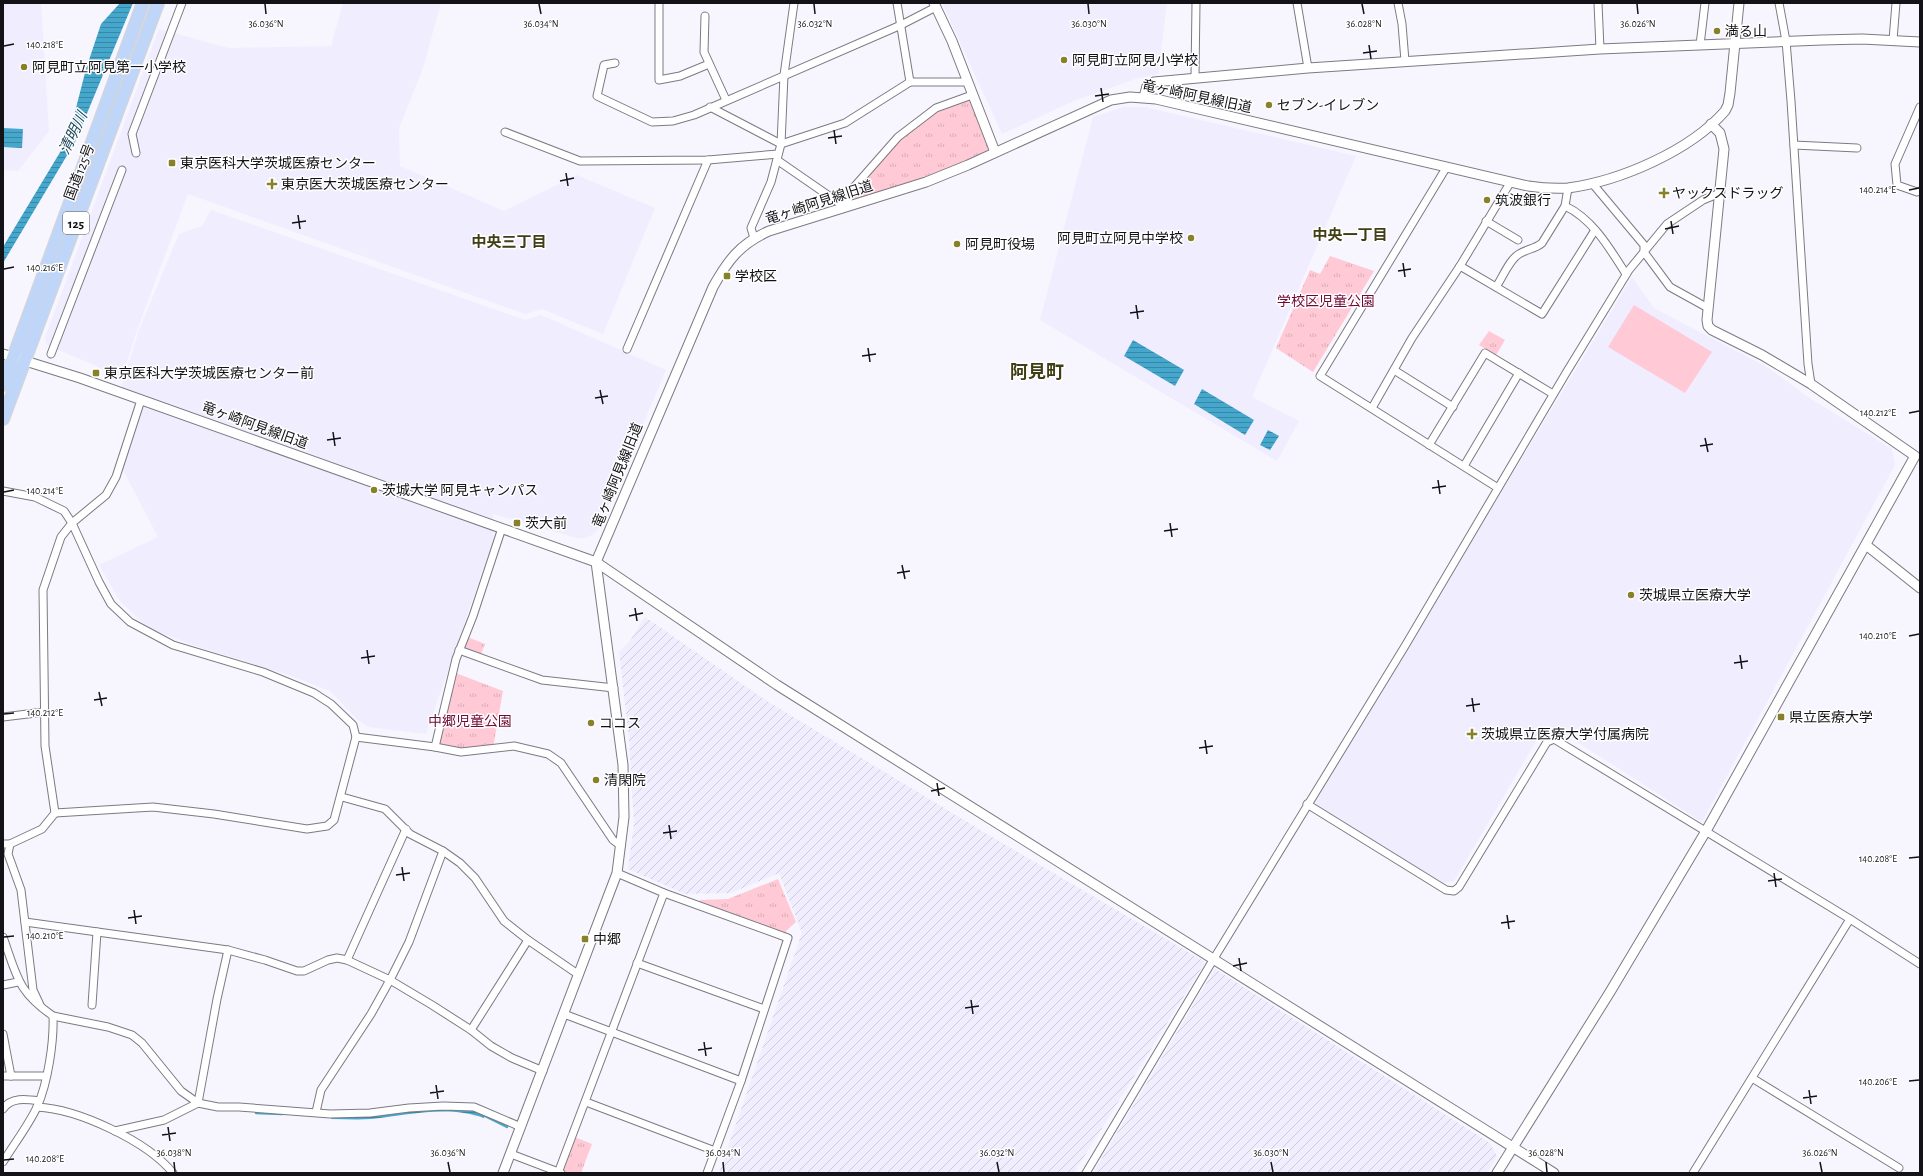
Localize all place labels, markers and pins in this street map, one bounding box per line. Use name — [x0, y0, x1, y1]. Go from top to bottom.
place label: 満る山 — [1725, 24, 1767, 39]
marker: 満る山 — [1712, 26, 1722, 36]
place label: 阿見町立阿見小学校 — [1072, 53, 1198, 68]
marker: 阿見町立阿見小学校 — [1059, 55, 1069, 65]
place label: 阿見町立阿見第一小学校 — [32, 59, 186, 75]
marker: 阿見町立阿見第一小学校 — [19, 62, 29, 72]
place label: セブン-イレブン — [1277, 97, 1379, 113]
marker: セブン-イレブン — [1264, 100, 1274, 110]
place label: 東京医科大学茨城医療センター — [180, 156, 376, 171]
marker: 東京医科大学茨城医療センター — [167, 158, 177, 168]
place label: 東京医大茨城医療センター — [281, 177, 449, 192]
marker: 東京医大茨城医療センター — [266, 178, 278, 190]
place label: ヤックスドラッグ — [1672, 186, 1784, 201]
marker: ヤックスドラッグ — [1659, 188, 1669, 198]
place label: 筑波銀行 — [1495, 193, 1551, 208]
marker: 筑波銀行 — [1482, 195, 1492, 205]
place label: 阿見町立阿見中学校 — [1057, 231, 1183, 246]
marker: 阿見町立阿見中学校 — [1186, 233, 1196, 243]
place label: 阿見町役場 — [965, 237, 1035, 252]
marker: 阿見町役場 — [952, 239, 962, 249]
place label: 学校区 — [735, 269, 777, 284]
marker: 学校区 — [722, 271, 732, 281]
place label: 東京医科大学茨城医療センター前 — [104, 365, 314, 381]
marker: 東京医科大学茨城医療センター前 — [91, 368, 101, 378]
place label: 茨城大学 阿見キャンパス — [382, 483, 538, 498]
marker: 茨城大学 阿見キャンパス — [369, 485, 379, 495]
place label: 茨大前 — [525, 515, 567, 531]
marker: 茨大前 — [512, 518, 522, 528]
place label: 茨城県立医療大学 — [1639, 588, 1751, 603]
marker: 茨城県立医療大学 — [1626, 590, 1636, 600]
place label: 県立医療大学 — [1789, 710, 1873, 725]
marker: 県立医療大学 — [1776, 712, 1786, 722]
place label: ココス — [599, 717, 641, 731]
marker: ココス — [586, 718, 596, 728]
place label: 茨城県立医療大学付属病院 — [1481, 726, 1649, 742]
marker: 茨城県立医療大学付属病院 — [1466, 728, 1478, 740]
place label: 清閑院 — [604, 773, 646, 788]
marker: 清閑院 — [591, 775, 601, 785]
place label: 中郷 — [593, 932, 621, 947]
marker: 中郷 — [580, 934, 590, 944]

